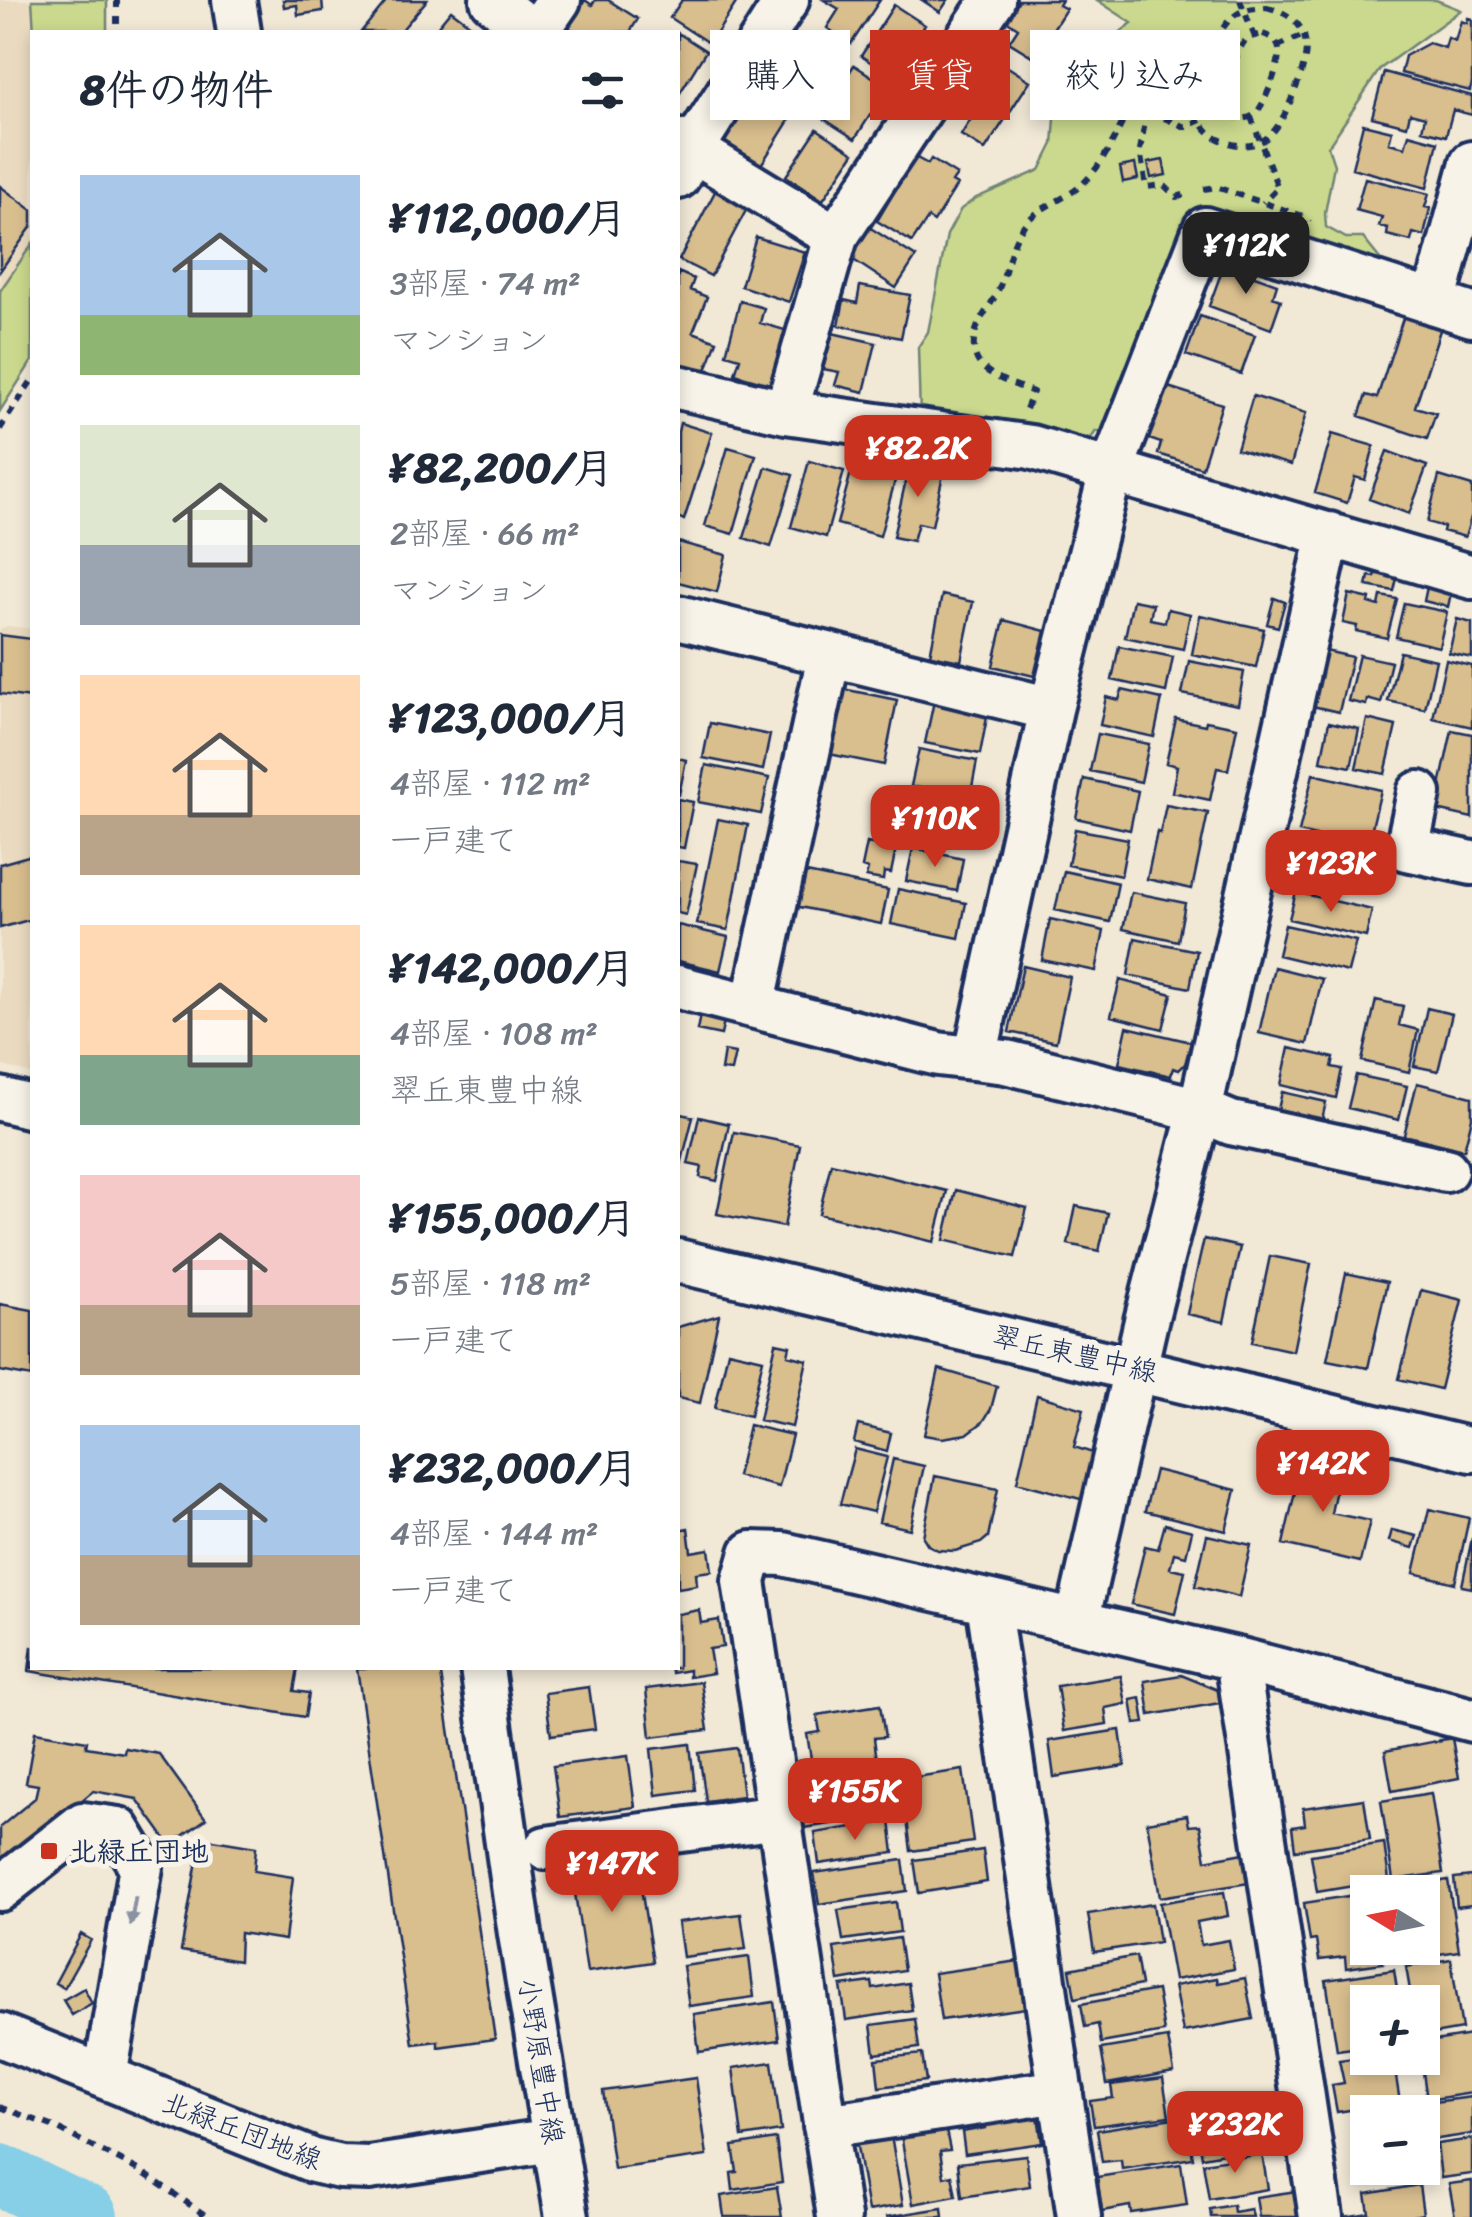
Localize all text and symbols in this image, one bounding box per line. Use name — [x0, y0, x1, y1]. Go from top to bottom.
chip: 購入 — [710, 30, 850, 120]
chip: 賃貸 — [870, 30, 1010, 120]
chip: 絞り込み — [1030, 30, 1240, 120]
text: 8件の物件 — [80, 53, 273, 127]
icon: filters — [575, 63, 630, 118]
text: ¥112,000/月 — [390, 181, 627, 255]
pin: ¥112K — [1176, 212, 1316, 297]
icon: home — [160, 215, 280, 335]
text: ¥112K — [1204, 216, 1288, 273]
text: 3部屋 · 74 m² — [390, 255, 581, 312]
text: マンション — [390, 312, 549, 369]
pin: ¥82.2K — [837, 415, 999, 500]
text: ¥82.2K — [866, 419, 970, 476]
text: ¥82,200/月 — [390, 431, 614, 505]
icon: home — [160, 465, 280, 585]
text: 2部屋 · 66 m² — [390, 505, 580, 562]
text: マンション — [390, 562, 549, 619]
text: ¥123,000/月 — [390, 681, 632, 755]
icon: home — [160, 715, 280, 835]
text: 4部屋 · 112 m² — [390, 755, 591, 812]
pin: ¥110K — [865, 785, 1005, 870]
text: ¥110K — [893, 789, 977, 846]
text: 一戸建て — [390, 812, 518, 869]
pin: ¥123K — [1261, 830, 1401, 915]
text: ¥123K — [1288, 834, 1374, 891]
text: ¥142,000/月 — [390, 931, 636, 1005]
icon: home — [160, 965, 280, 1085]
text: 4部屋 · 108 m² — [390, 1005, 598, 1062]
text: 翠丘東豊中線 — [390, 1062, 582, 1119]
text: ¥155,000/月 — [390, 1181, 636, 1255]
icon: home — [160, 1215, 280, 1335]
text: 5部屋 · 118 m² — [390, 1255, 591, 1312]
street label: 翠丘東豊中線 — [988, 1311, 1162, 1397]
text: 一戸建て — [390, 1312, 518, 1369]
pin: ¥142K — [1253, 1430, 1393, 1515]
text: ¥232,000/月 — [390, 1431, 639, 1505]
text: ¥142K — [1278, 1434, 1368, 1491]
icon: home — [160, 1465, 280, 1585]
text: 4部屋 · 144 m² — [390, 1505, 598, 1562]
text: 一戸建て — [390, 1562, 518, 1619]
pin: ¥155K — [785, 1758, 925, 1843]
text: ¥155K — [810, 1762, 900, 1819]
place label: 北緑丘団地 — [69, 1827, 209, 1876]
pin: ¥147K — [542, 1830, 682, 1915]
text: ¥147K — [567, 1834, 657, 1891]
marker: 北緑丘団地 — [38, 1840, 60, 1862]
north arrow — [1350, 1875, 1440, 1965]
map controls — [1350, 1875, 1440, 2185]
one-way arrow — [125, 1896, 140, 1928]
street label: 小野原豊中線 — [504, 1974, 578, 2148]
button: + — [1350, 1985, 1440, 2075]
street label: 北緑丘団地線 — [155, 2078, 329, 2184]
pin: ¥232K — [1165, 2091, 1305, 2176]
text: ¥232K — [1189, 2095, 1281, 2152]
button: − — [1350, 2095, 1440, 2185]

